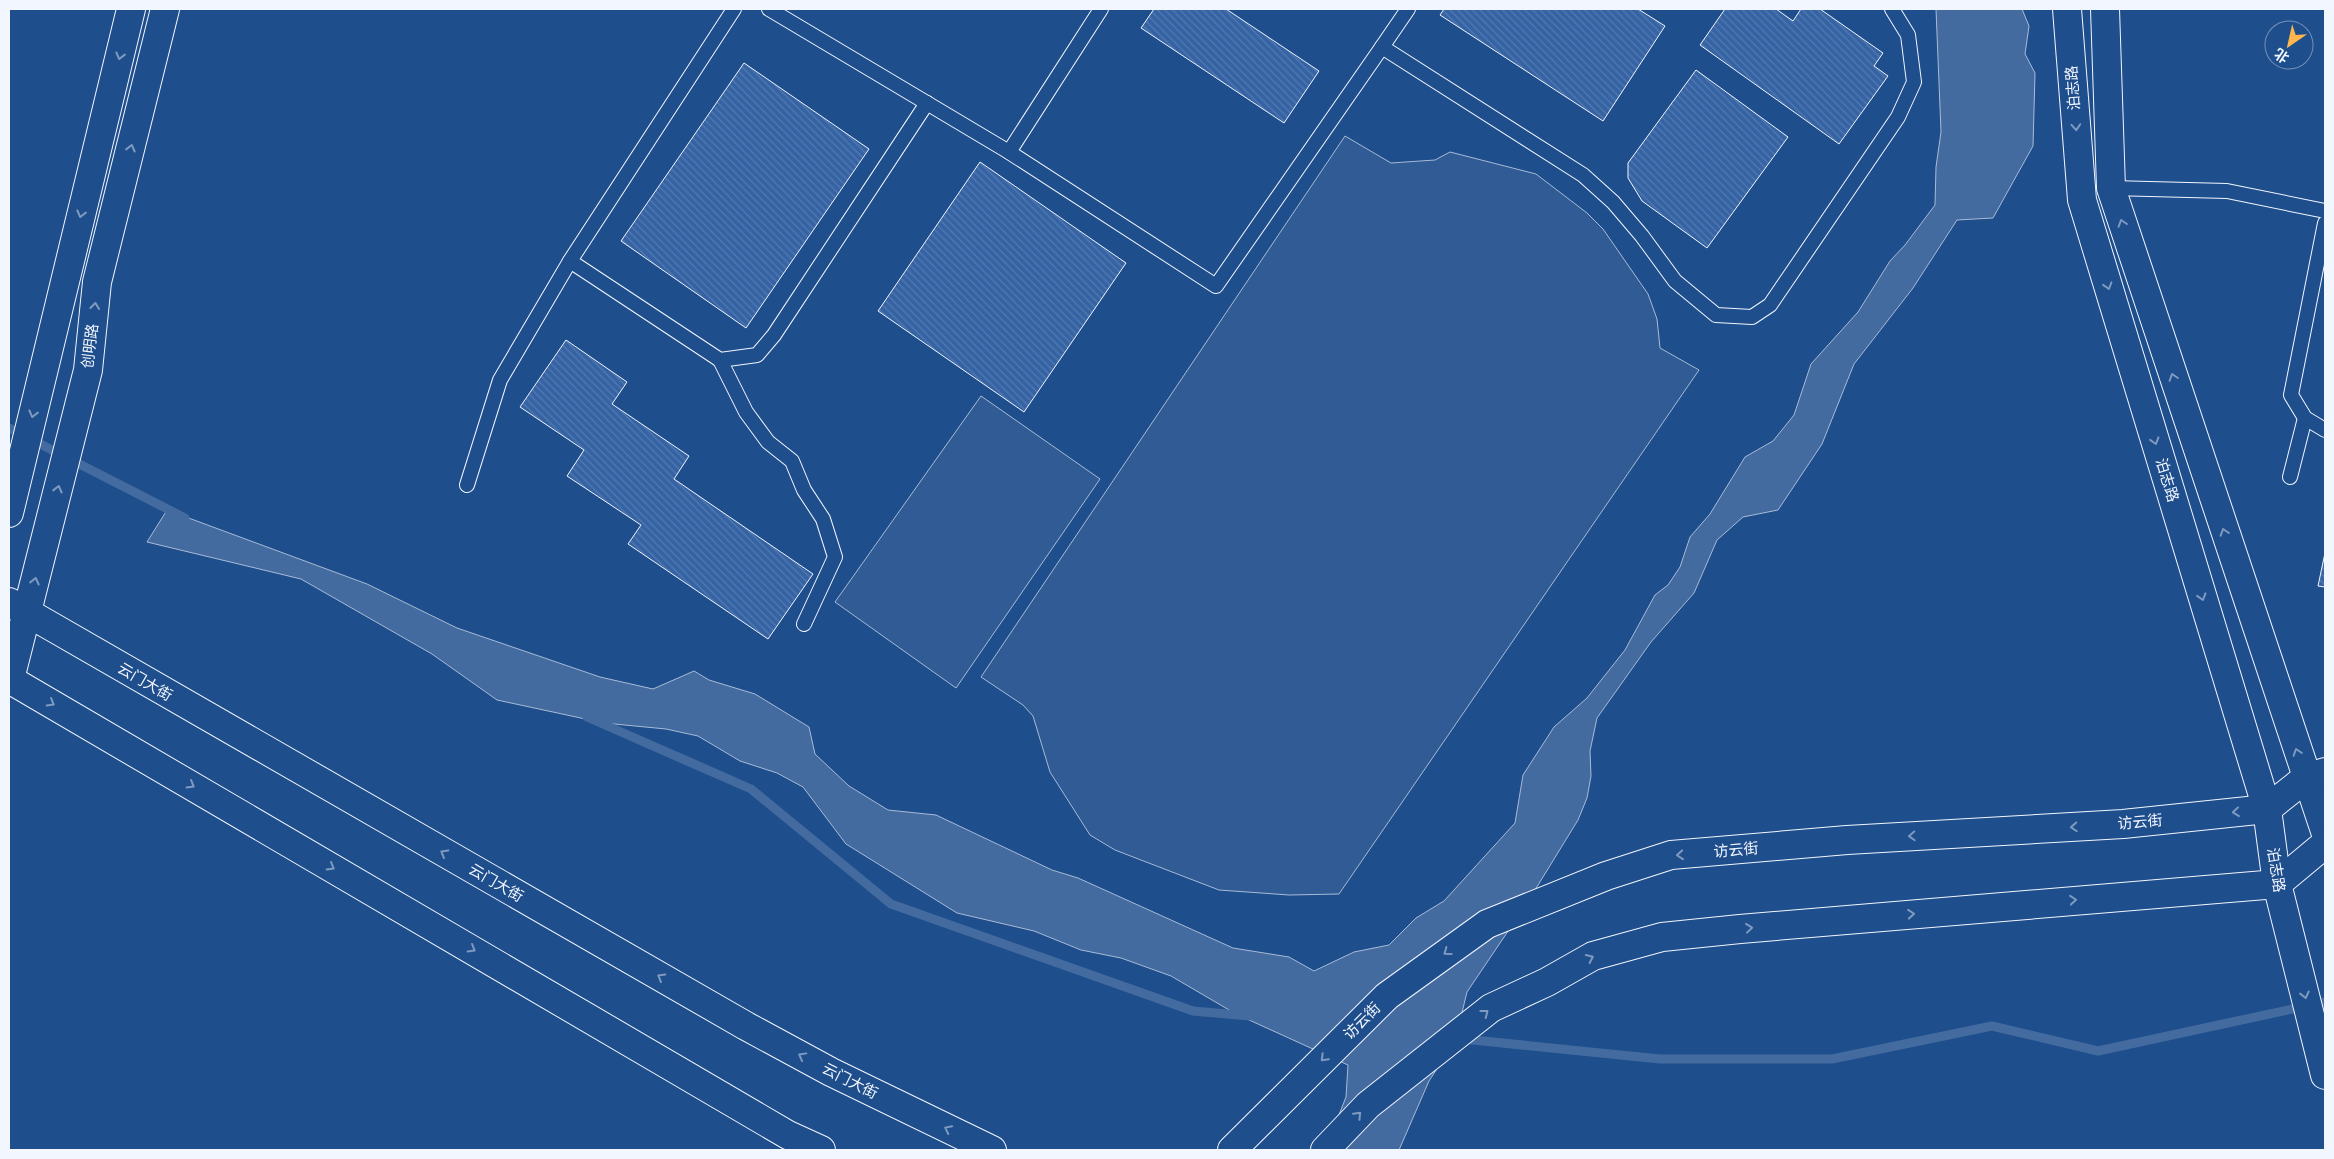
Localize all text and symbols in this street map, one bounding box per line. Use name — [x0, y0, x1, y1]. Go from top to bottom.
north arrow — [2264, 20, 2314, 70]
text: 北 — [2271, 45, 2292, 67]
one-way arrow — [115, 52, 126, 61]
street label: 泊志路 — [2061, 65, 2084, 111]
one-way arrow — [2071, 123, 2082, 131]
one-way arrow — [125, 143, 136, 152]
one-way arrow — [76, 210, 87, 219]
one-way arrow — [2118, 219, 2128, 228]
one-way arrow — [2102, 281, 2112, 289]
one-way arrow — [89, 301, 100, 309]
street label: 创明路 — [77, 322, 102, 369]
one-way arrow — [2169, 374, 2179, 382]
one-way arrow — [28, 410, 39, 419]
one-way arrow — [2150, 436, 2160, 445]
street label: 泊志路 — [2152, 456, 2183, 504]
one-way arrow — [52, 485, 63, 494]
one-way arrow — [2220, 528, 2230, 536]
one-way arrow — [29, 578, 39, 586]
one-way arrow — [2197, 592, 2207, 600]
street label: 云门大街 — [115, 658, 176, 705]
one-way arrow — [46, 697, 55, 707]
one-way arrow — [2293, 749, 2303, 757]
one-way arrow — [186, 779, 195, 789]
one-way arrow — [2232, 806, 2240, 817]
street label: 访云街 — [2117, 810, 2163, 833]
one-way arrow — [2070, 822, 2078, 833]
one-way arrow — [1908, 831, 1916, 842]
street label: 访云街 — [1713, 838, 1759, 861]
street label: 泊志路 — [2264, 846, 2289, 894]
one-way arrow — [440, 849, 449, 859]
one-way arrow — [1676, 849, 1684, 860]
street label: 云门大街 — [466, 859, 527, 906]
one-way arrow — [326, 861, 335, 871]
one-way arrow — [2069, 895, 2077, 906]
one-way arrow — [1907, 909, 1915, 920]
one-way arrow — [1745, 923, 1753, 934]
one-way arrow — [466, 943, 475, 953]
one-way arrow — [1444, 947, 1453, 955]
one-way arrow — [1585, 954, 1594, 965]
one-way arrow — [657, 973, 666, 983]
one-way arrow — [2299, 990, 2310, 999]
street label: 访云街 — [1339, 998, 1384, 1043]
one-way arrow — [1479, 1010, 1488, 1019]
one-way arrow — [799, 1053, 808, 1063]
one-way arrow — [1321, 1053, 1330, 1062]
street label: 云门大街 — [819, 1058, 881, 1103]
one-way arrow — [1353, 1112, 1362, 1121]
one-way arrow — [944, 1125, 953, 1135]

